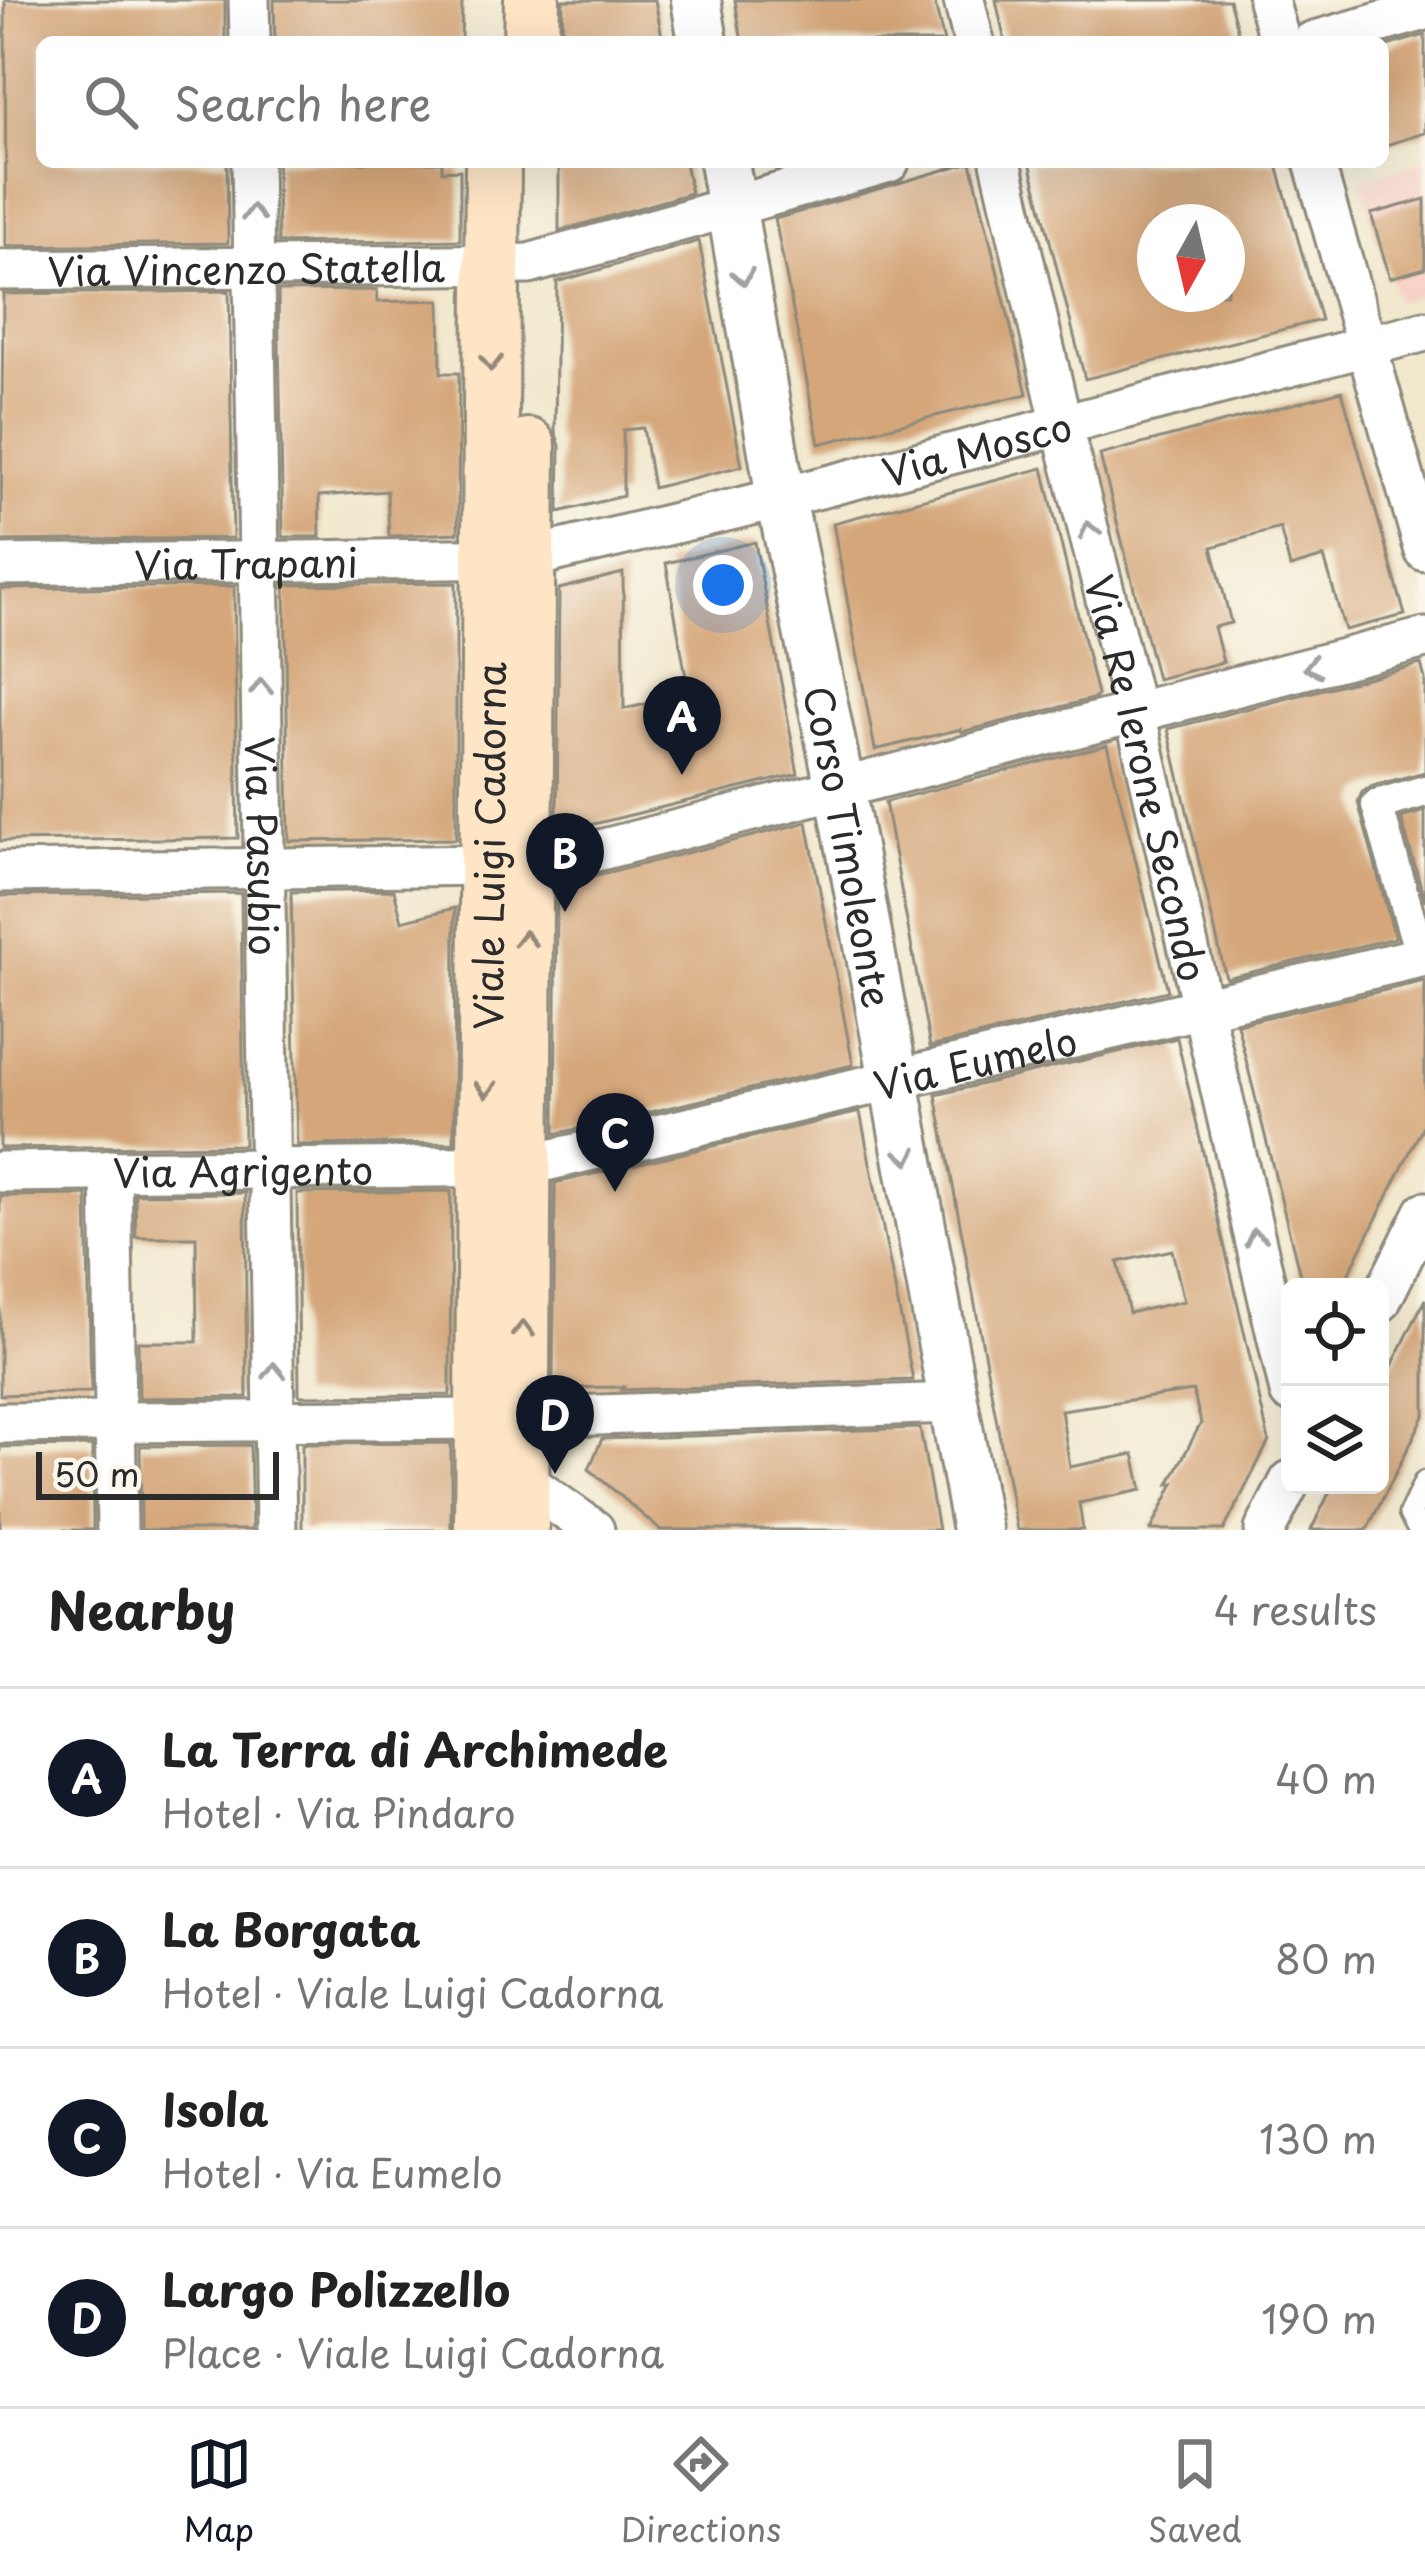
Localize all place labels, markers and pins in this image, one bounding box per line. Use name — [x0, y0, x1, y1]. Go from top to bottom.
pin: A — [643, 676, 721, 775]
pin: B — [526, 813, 604, 912]
pin: C — [576, 1093, 654, 1192]
pin: D — [516, 1375, 594, 1474]

